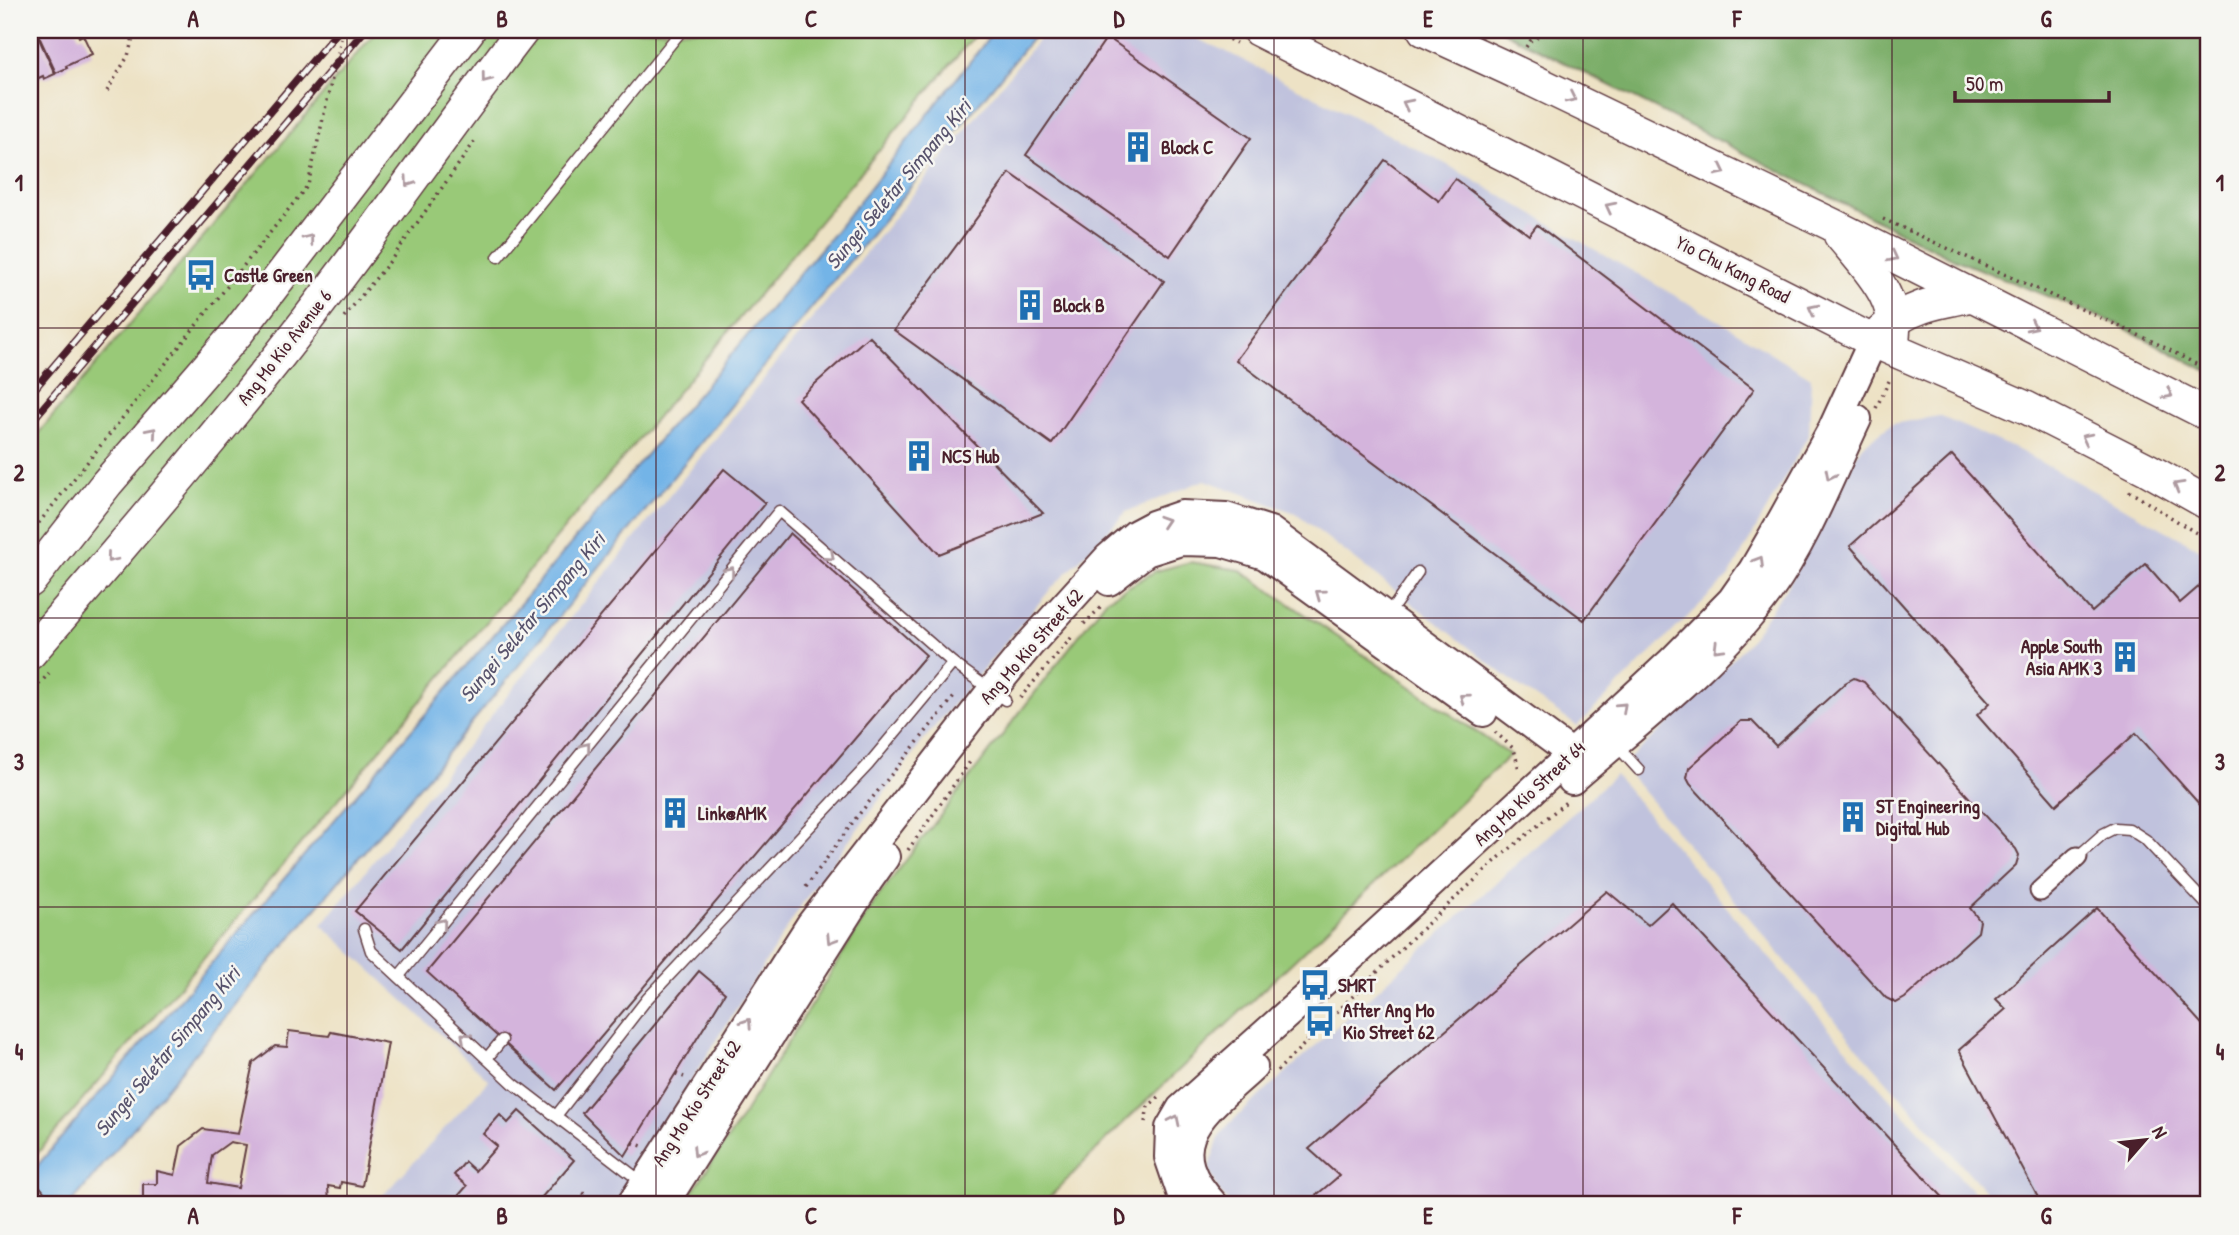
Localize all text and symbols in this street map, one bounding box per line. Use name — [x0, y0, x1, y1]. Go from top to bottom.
text: A — [187, 3, 199, 34]
text: B — [496, 3, 508, 34]
text: C — [805, 3, 817, 34]
text: D — [1114, 3, 1126, 34]
text: E — [1423, 3, 1434, 34]
text: F — [1732, 3, 1743, 34]
text: G — [2040, 3, 2052, 34]
scale bar — [1955, 60, 2110, 104]
text: 50 m — [1966, 69, 2003, 98]
one-way arrow — [481, 71, 494, 83]
one-way arrow — [1564, 90, 1576, 104]
water label: Sungei Seletar Simpang Kiri — [818, 91, 979, 275]
one-way arrow — [1402, 99, 1414, 113]
building icon: Block C — [1121, 130, 1155, 164]
place label: Block C — [1161, 134, 1213, 160]
one-way arrow — [1714, 162, 1726, 176]
text: 1 — [15, 167, 23, 198]
text: 1 — [2216, 167, 2224, 198]
one-way arrow — [405, 174, 417, 187]
one-way arrow — [1605, 201, 1617, 215]
street label: Yio Chu Kang Road — [1671, 229, 1795, 309]
one-way arrow — [301, 234, 313, 247]
one-way arrow — [1886, 248, 1899, 262]
bus stop icon: Castle Green — [184, 258, 218, 292]
place label: Castle Green — [224, 262, 313, 288]
street label: Ang Mo Kio Avenue 6 — [231, 284, 337, 410]
building icon: Block B — [1013, 288, 1047, 322]
place label: Block B — [1053, 292, 1105, 318]
one-way arrow — [1808, 304, 1820, 318]
one-way arrow — [2025, 318, 2037, 332]
one-way arrow — [2161, 385, 2173, 399]
one-way arrow — [144, 427, 156, 440]
one-way arrow — [2081, 432, 2093, 446]
building icon: NCS Hub — [902, 439, 936, 473]
place label: NCS Hub — [942, 443, 1000, 469]
text: 2 — [14, 457, 25, 488]
text: 2 — [2215, 457, 2226, 488]
one-way arrow — [1825, 468, 1839, 480]
one-way arrow — [2173, 482, 2186, 495]
one-way arrow — [1158, 515, 1170, 529]
water label: Sungei Seletar Simpang Kiri — [452, 524, 613, 708]
one-way arrow — [822, 548, 835, 560]
one-way arrow — [107, 549, 119, 562]
one-way arrow — [1750, 556, 1763, 569]
one-way arrow — [722, 566, 734, 579]
street label: Ang Mo Kio Street 62 — [974, 583, 1089, 709]
one-way arrow — [1315, 590, 1328, 602]
place label: Apple South Asia AMK 3 — [2021, 633, 2102, 681]
one-way arrow — [1714, 640, 1727, 653]
building icon: Apple South Asia AMK 3 — [2108, 640, 2142, 674]
one-way arrow — [1459, 694, 1471, 706]
one-way arrow — [1614, 703, 1627, 716]
street label: Ang Mo Kio Street 64 — [1468, 735, 1590, 851]
one-way arrow — [578, 743, 590, 756]
text: 3 — [14, 746, 24, 777]
text: 3 — [2215, 746, 2225, 777]
place label: ST Engineering Digital Hub — [1876, 793, 1981, 842]
building icon: Link@AMK — [658, 796, 692, 830]
place label: Link@AMK — [698, 800, 767, 826]
building icon: ST Engineering Digital Hub — [1836, 800, 1870, 834]
one-way arrow — [434, 919, 446, 932]
one-way arrow — [827, 931, 840, 944]
water label: Sungei Seletar Simpang Kiri — [87, 958, 248, 1142]
bus stop icon: SMRT — [1298, 968, 1332, 1002]
place label: SMRT — [1338, 972, 1377, 998]
place label: After Ang Mo Kio Street 62 — [1343, 997, 1435, 1045]
bus stop icon: After Ang Mo Kio Street 62 — [1303, 1004, 1337, 1038]
one-way arrow — [739, 1018, 752, 1031]
one-way arrow — [460, 1033, 473, 1045]
street label: Ang Mo Kio Street 62 — [646, 1035, 747, 1171]
text: 4 — [15, 1036, 24, 1067]
text: 4 — [2216, 1036, 2225, 1067]
north arrow — [2110, 1106, 2180, 1176]
one-way arrow — [1167, 1115, 1180, 1128]
text: N — [2146, 1121, 2174, 1143]
one-way arrow — [692, 1145, 705, 1158]
text: A — [187, 1200, 199, 1231]
text: B — [496, 1200, 508, 1231]
text: C — [805, 1200, 817, 1231]
text: D — [1114, 1200, 1126, 1231]
text: E — [1423, 1200, 1434, 1231]
text: F — [1732, 1200, 1743, 1231]
text: G — [2040, 1200, 2052, 1231]

